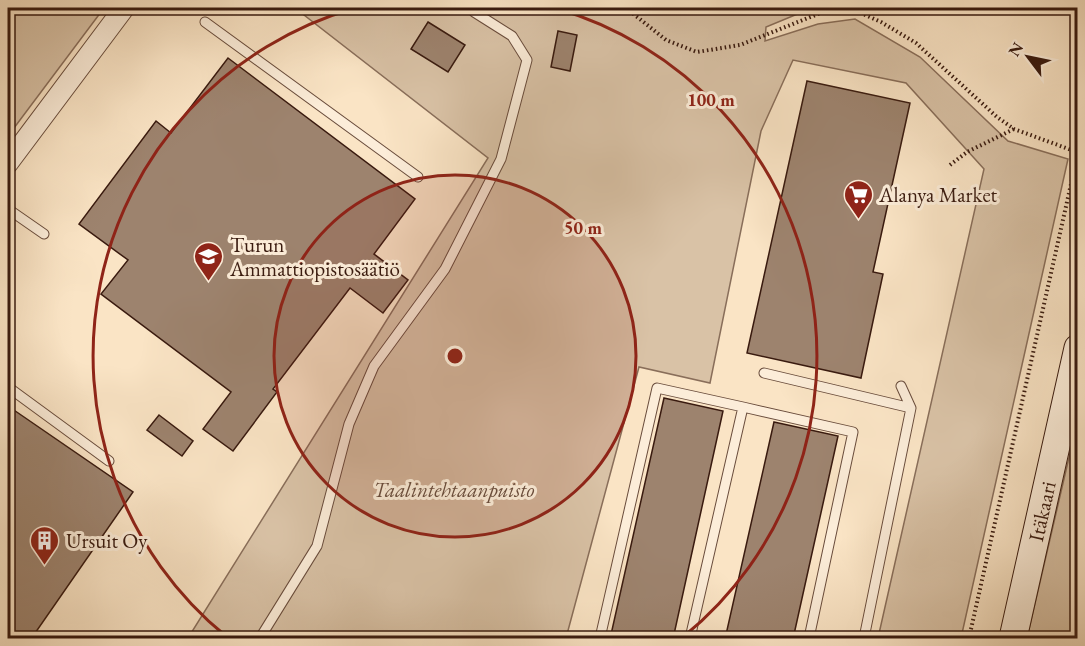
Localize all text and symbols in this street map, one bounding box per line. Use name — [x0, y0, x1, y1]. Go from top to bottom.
north arrow — [998, 27, 1058, 87]
text: N — [1003, 38, 1028, 60]
text: 100 m — [687, 88, 735, 111]
supermarket icon: Alanya Market — [842, 178, 874, 220]
place label: Alanya Market — [878, 181, 998, 208]
text: 50 m — [564, 216, 602, 239]
place label: Turun Ammattiopistosäätiö — [229, 231, 400, 282]
school or university icon: Turun Ammattiopistosäätiö — [193, 240, 225, 282]
centre of rings — [445, 346, 465, 366]
park label: Taalintehtaanpuisto — [374, 476, 534, 503]
street label: Itäkaari — [1022, 478, 1061, 544]
building icon: Ursuit Oy — [29, 524, 61, 566]
place label: Ursuit Oy — [66, 527, 148, 554]

